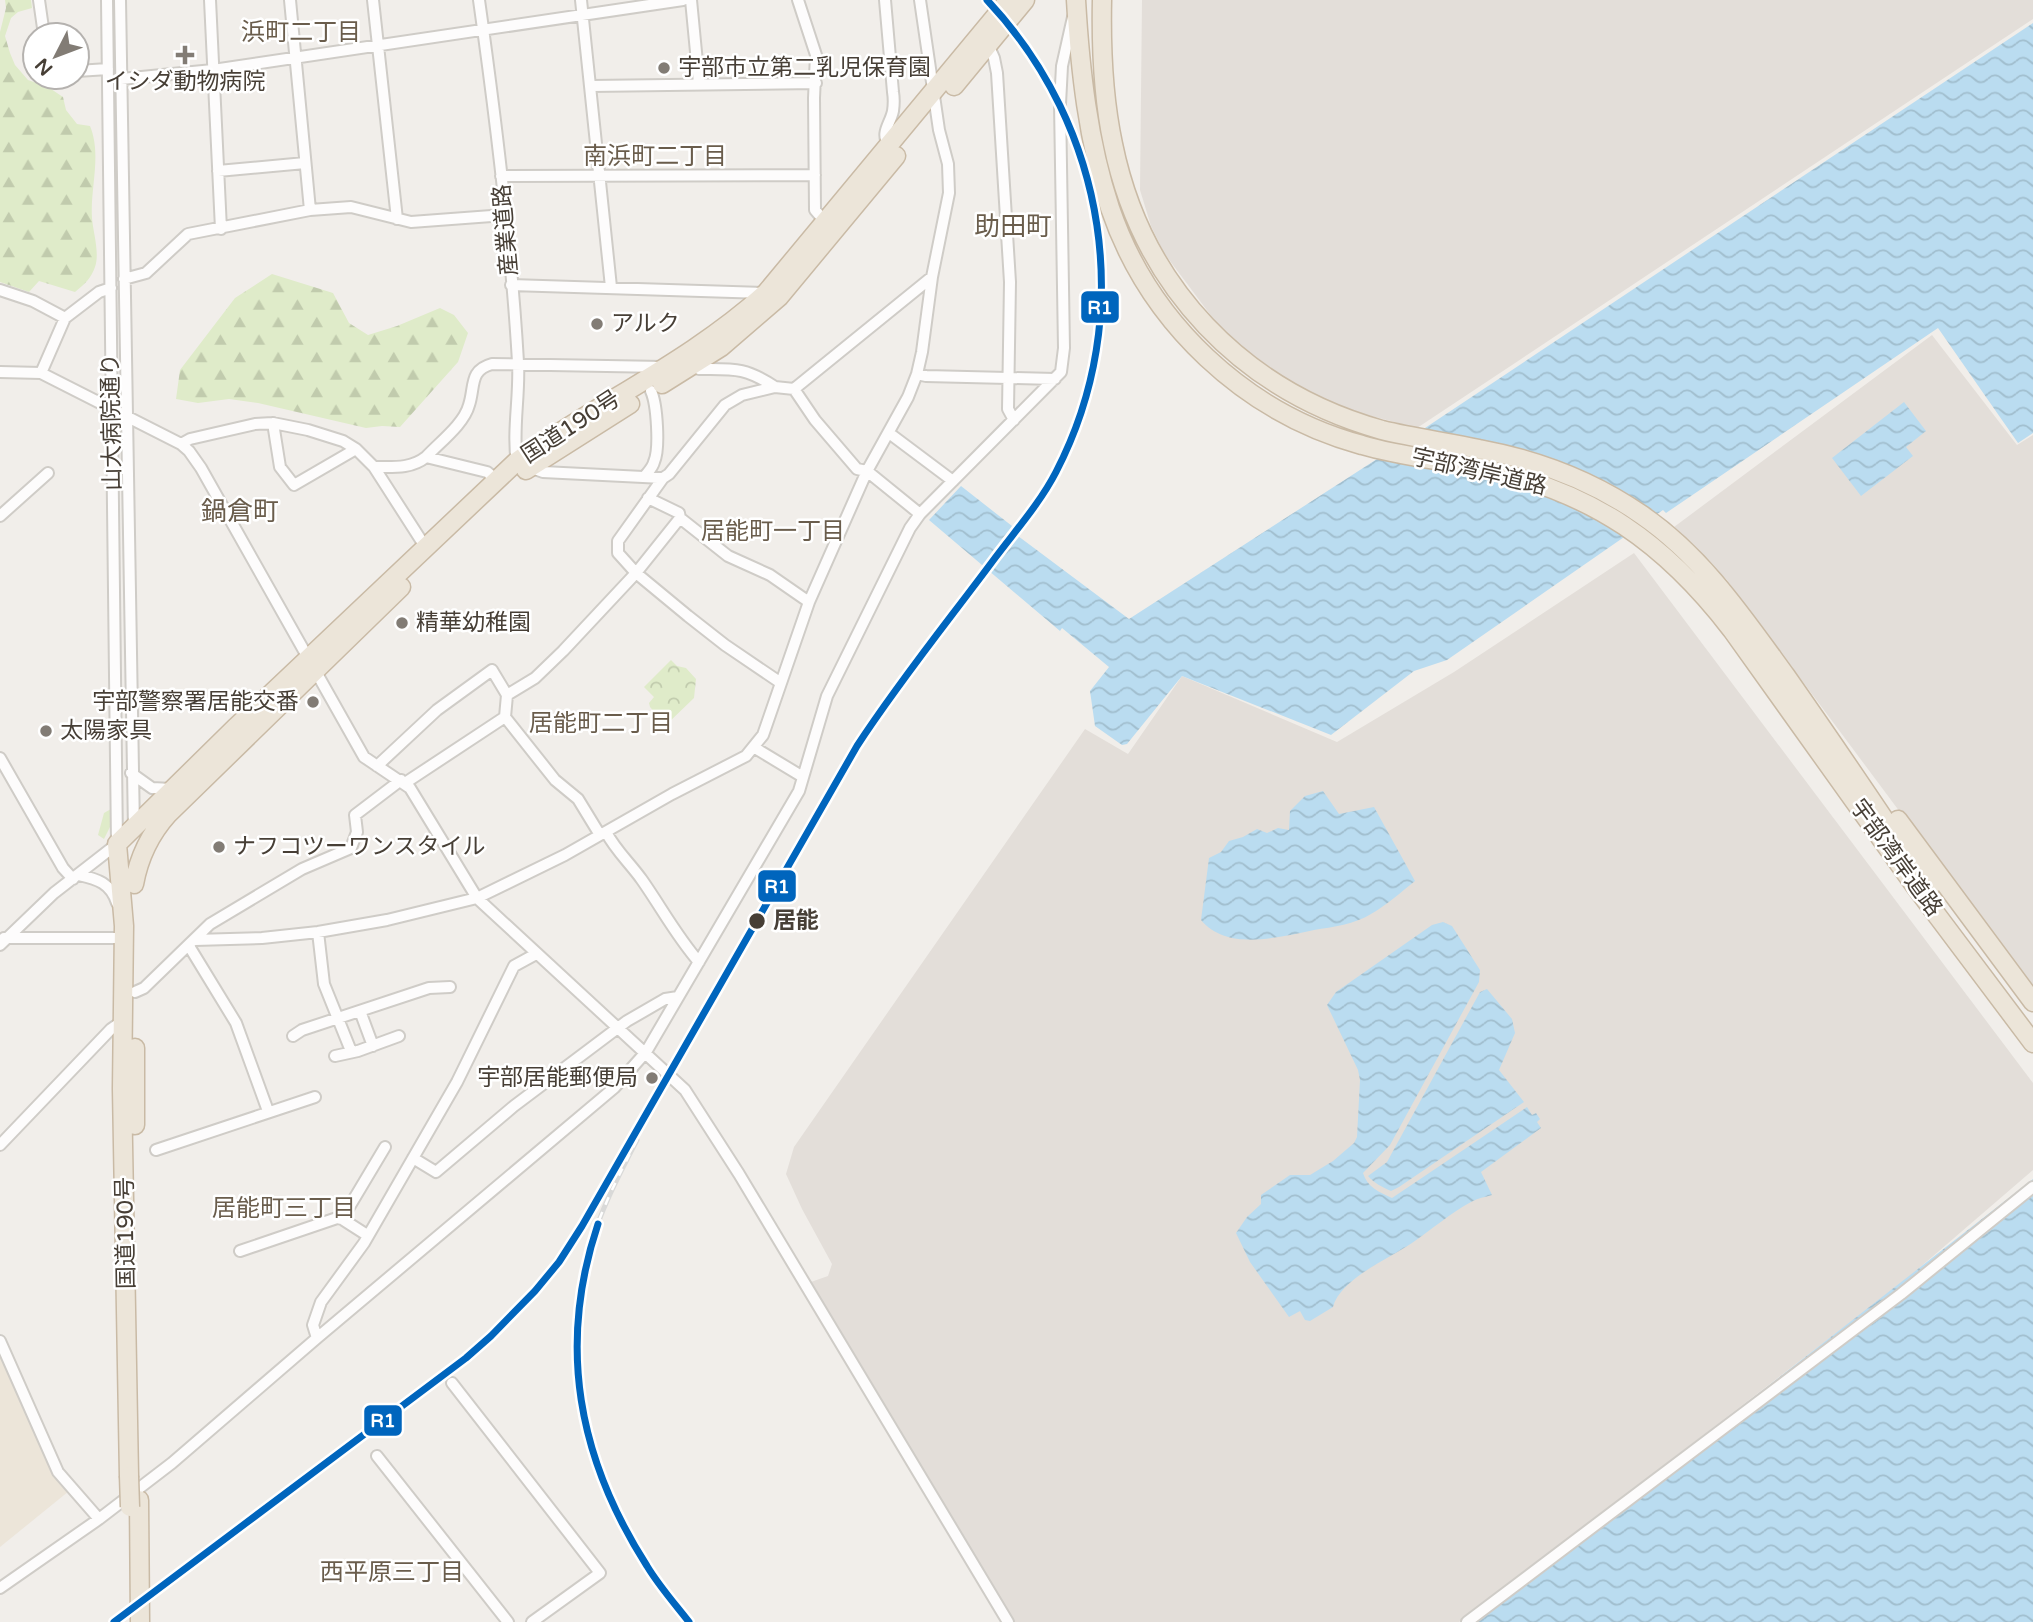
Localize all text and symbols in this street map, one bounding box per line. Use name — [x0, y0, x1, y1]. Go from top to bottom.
district label: 浜町二丁目 — [241, 18, 361, 47]
north arrow — [21, 21, 91, 91]
marker: イシダ動物病院 — [175, 45, 195, 65]
text: N — [31, 54, 57, 80]
place label: 宇部市立第二乳児保育園 — [678, 54, 931, 82]
marker: 宇部市立第二乳児保育園 — [656, 60, 672, 76]
place label: イシダ動物病院 — [105, 68, 266, 96]
district label: 南浜町二丁目 — [583, 142, 727, 171]
street label: 産業道路 — [488, 183, 524, 277]
district label: 助田町 — [974, 211, 1052, 242]
line badge: R1 — [1080, 290, 1120, 324]
text: R1 — [1087, 297, 1113, 319]
place label: アルク — [611, 310, 680, 338]
marker: アルク — [589, 316, 605, 332]
street label: 山大病院通り — [97, 353, 127, 491]
street label: 国道190号 — [516, 385, 626, 469]
street label: 宇部湾岸道路 — [1409, 443, 1549, 501]
district label: 鍋倉町 — [201, 496, 279, 527]
district label: 居能町一丁目 — [701, 517, 845, 546]
place label: 精華幼稚園 — [416, 609, 531, 637]
marker: 精華幼稚園 — [394, 615, 410, 631]
place label: 宇部警察署居能交番 — [92, 688, 299, 716]
marker: 宇部警察署居能交番 — [305, 694, 321, 710]
district label: 居能町二丁目 — [529, 709, 673, 738]
place label: 太陽家具 — [60, 717, 152, 745]
marker: 太陽家具 — [38, 723, 54, 739]
street label: 宇部湾岸道路 — [1844, 794, 1948, 922]
place label: ナフコツーワンスタイル — [233, 833, 486, 861]
marker: ナフコツーワンスタイル — [211, 839, 227, 855]
line badge: R1 — [757, 869, 797, 903]
text: R1 — [764, 876, 790, 898]
place label: 居能 — [773, 907, 819, 935]
marker: 居能 — [747, 911, 767, 931]
place label: 宇部居能郵便局 — [477, 1064, 638, 1092]
marker: 宇部居能郵便局 — [644, 1070, 660, 1086]
street label: 国道190号 — [111, 1177, 141, 1289]
district label: 居能町三丁目 — [212, 1194, 356, 1223]
line badge: R1 — [363, 1404, 403, 1437]
text: R1 — [370, 1410, 396, 1432]
district label: 西平原三丁目 — [320, 1558, 464, 1587]

